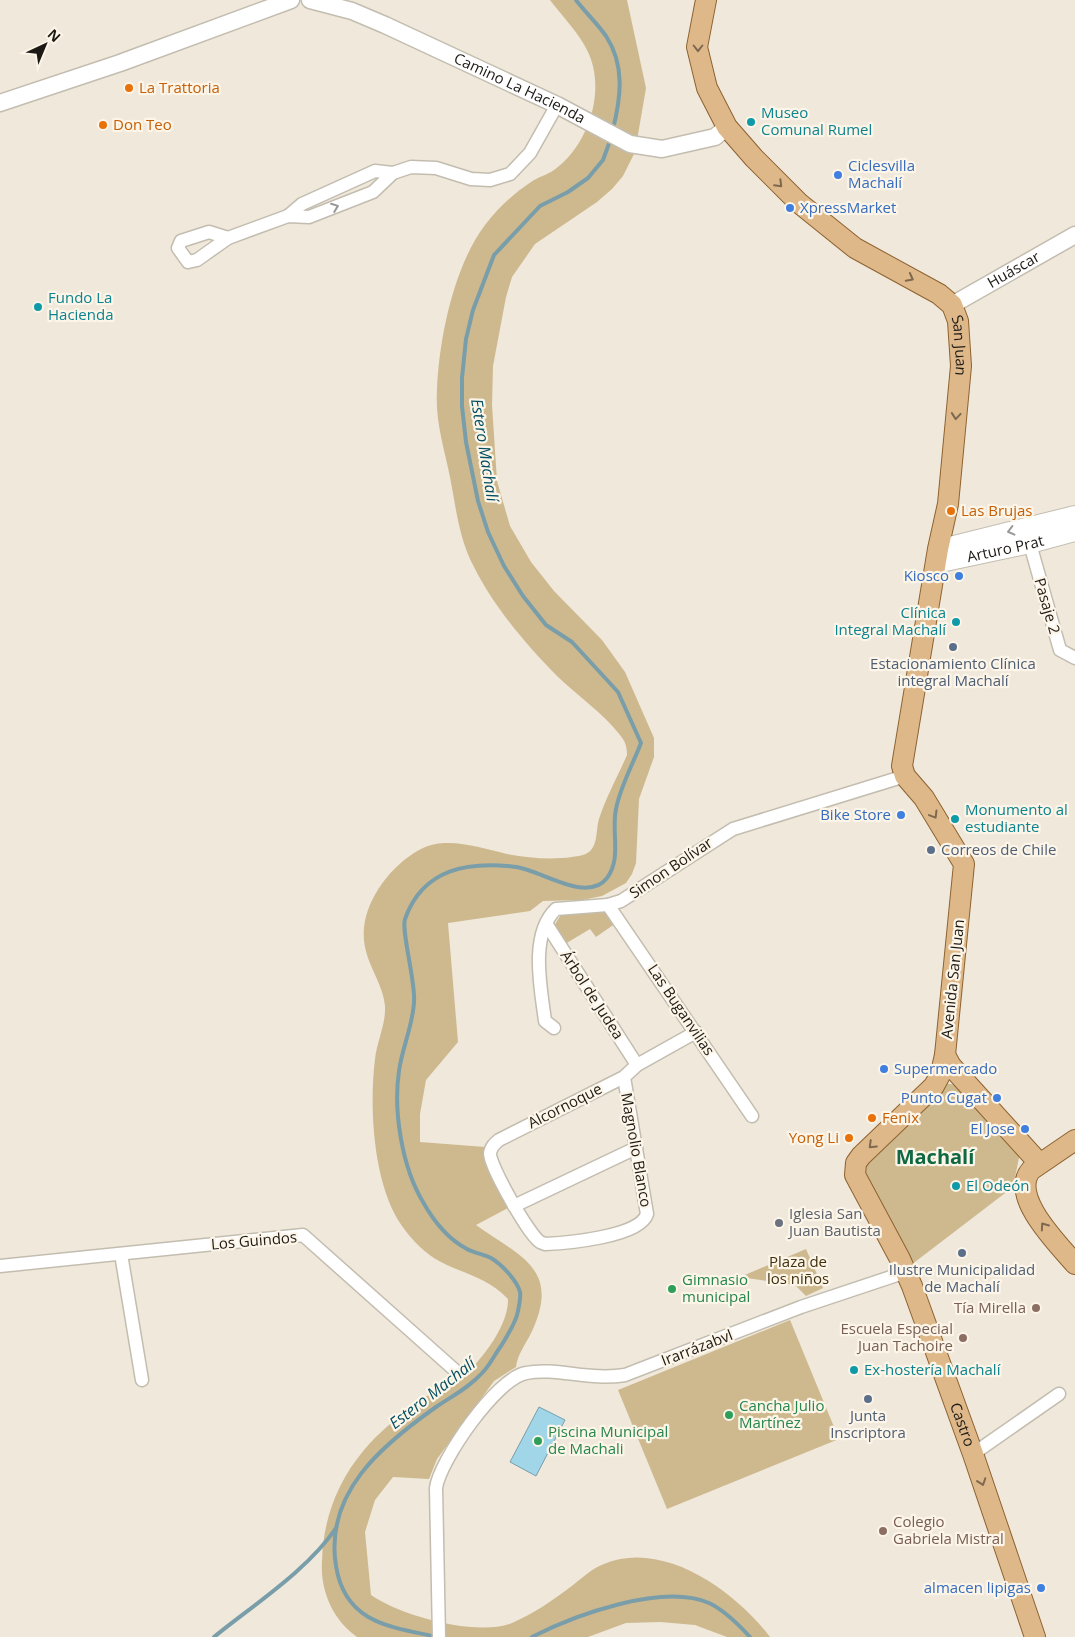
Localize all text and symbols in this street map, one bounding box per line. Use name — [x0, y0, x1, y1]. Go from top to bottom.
north arrow — [20, 20, 70, 70]
text: N — [44, 24, 65, 46]
one-way arrow — [693, 44, 703, 52]
street label: Camino La Hacienda — [451, 48, 589, 127]
place label: La Trattoria — [139, 77, 220, 97]
marker: La Trattoria — [123, 82, 135, 94]
place label: Museo Comunal Rumel — [761, 102, 872, 139]
place label: Don Teo — [113, 114, 172, 134]
marker: Museo Comunal Rumel — [745, 116, 757, 128]
marker: Don Teo — [97, 119, 109, 131]
place label: Ciclesvilla Machalí — [848, 155, 915, 192]
marker: Ciclesvilla Machalí — [832, 169, 844, 181]
one-way arrow — [773, 178, 782, 187]
place label: XpressMarket — [800, 197, 896, 217]
marker: XpressMarket — [784, 202, 796, 214]
one-way arrow — [330, 203, 339, 213]
street label: Huáscar — [983, 246, 1043, 292]
one-way arrow — [905, 272, 914, 282]
place label: Fundo La Hacienda — [48, 287, 114, 324]
marker: Fundo La Hacienda — [32, 301, 44, 313]
street label: San Juan — [948, 312, 972, 377]
water label: Estero Machalí — [466, 397, 504, 505]
one-way arrow — [951, 412, 962, 420]
place label: Las Brujas — [961, 500, 1033, 520]
marker: Las Brujas — [945, 505, 957, 517]
one-way arrow — [1006, 525, 1015, 536]
street label: Arturo Prat — [965, 530, 1046, 566]
place label: Kiosco — [904, 565, 949, 585]
marker: Kiosco — [953, 570, 965, 582]
street label: Pasaje 2 — [1030, 575, 1066, 636]
place label: Clínica Integral Machalí — [834, 602, 947, 639]
marker: Clínica Integral Machalí — [950, 616, 962, 628]
marker: Estacionamiento Clínica integral Machalí — [947, 641, 959, 653]
place label: Estacionamiento Clínica integral Machalí — [870, 653, 1036, 690]
place label: Monumento al estudiante — [965, 799, 1068, 836]
place label: Bike Store — [820, 804, 891, 824]
marker: Bike Store — [895, 809, 907, 821]
one-way arrow — [928, 809, 938, 818]
marker: Monumento al estudiante — [949, 813, 961, 825]
street label: Simon Bolívar — [625, 832, 716, 902]
place label: Correos de Chile — [941, 839, 1056, 859]
marker: Correos de Chile — [925, 844, 937, 856]
street label: Avenida San Juan — [936, 918, 968, 1040]
street label: Árbol de Judea — [557, 946, 629, 1043]
street label: Las Buganvilias — [644, 960, 720, 1059]
place label: Supermercado — [894, 1058, 997, 1078]
marker: Supermercado — [878, 1063, 890, 1075]
street label: Alcornoque — [524, 1078, 605, 1132]
place label: Punto Cugat — [901, 1087, 987, 1107]
street label: Magnolio Blanco — [617, 1091, 657, 1209]
marker: Punto Cugat — [991, 1092, 1003, 1104]
place label: Fenix — [882, 1107, 919, 1127]
marker: Fenix — [866, 1112, 878, 1124]
place label: El Jose — [970, 1118, 1015, 1138]
marker: El Jose — [1019, 1123, 1031, 1135]
place label: Yong Li — [789, 1127, 839, 1147]
marker: Yong Li — [843, 1132, 855, 1144]
one-way arrow — [869, 1139, 878, 1148]
district label: Machalí — [896, 1143, 975, 1170]
place label: El Odeón — [966, 1175, 1030, 1195]
marker: El Odeón — [950, 1180, 962, 1192]
place label: Iglesia San Juan Bautista — [787, 1203, 881, 1240]
marker: Iglesia San Juan Bautista — [773, 1217, 785, 1229]
one-way arrow — [1041, 1222, 1050, 1232]
street label: Los Guindos — [210, 1226, 298, 1254]
marker: Ilustre Municipalidad de Machalí — [956, 1247, 968, 1259]
park label: Plaza de los niños — [767, 1251, 829, 1288]
place label: Ilustre Municipalidad de Machalí — [889, 1259, 1035, 1296]
place label: Gimnasio municipal — [682, 1269, 750, 1306]
marker: Gimnasio municipal — [666, 1283, 678, 1295]
place label: Tía Mirella — [954, 1297, 1026, 1317]
marker: Tía Mirella — [1030, 1302, 1042, 1314]
place label: Escuela Especial Juan Tachoire — [841, 1318, 953, 1355]
street label: Irarrázabvl — [658, 1324, 735, 1370]
marker: Escuela Especial Juan Tachoire — [957, 1332, 969, 1344]
water label: Estero Machalí — [384, 1351, 481, 1434]
place label: Ex-hostería Machalí — [864, 1359, 1002, 1379]
marker: Ex-hostería Machalí — [848, 1364, 860, 1376]
marker: Junta Inscriptora — [862, 1393, 874, 1405]
place label: Cancha Julio Martínez — [739, 1395, 824, 1432]
street label: Castro — [946, 1399, 980, 1449]
place label: Junta Inscriptora — [830, 1405, 906, 1442]
marker: Cancha Julio Martínez — [723, 1409, 735, 1421]
place label: Piscina Municipal de Machali — [548, 1421, 668, 1458]
marker: Piscina Municipal de Machali — [532, 1435, 544, 1447]
one-way arrow — [977, 1478, 987, 1486]
place label: Colegio Gabriela Mistral — [893, 1511, 1004, 1548]
marker: Colegio Gabriela Mistral — [877, 1525, 889, 1537]
place label: almacen lipigas — [924, 1577, 1031, 1597]
marker: almacen lipigas — [1035, 1582, 1047, 1594]

